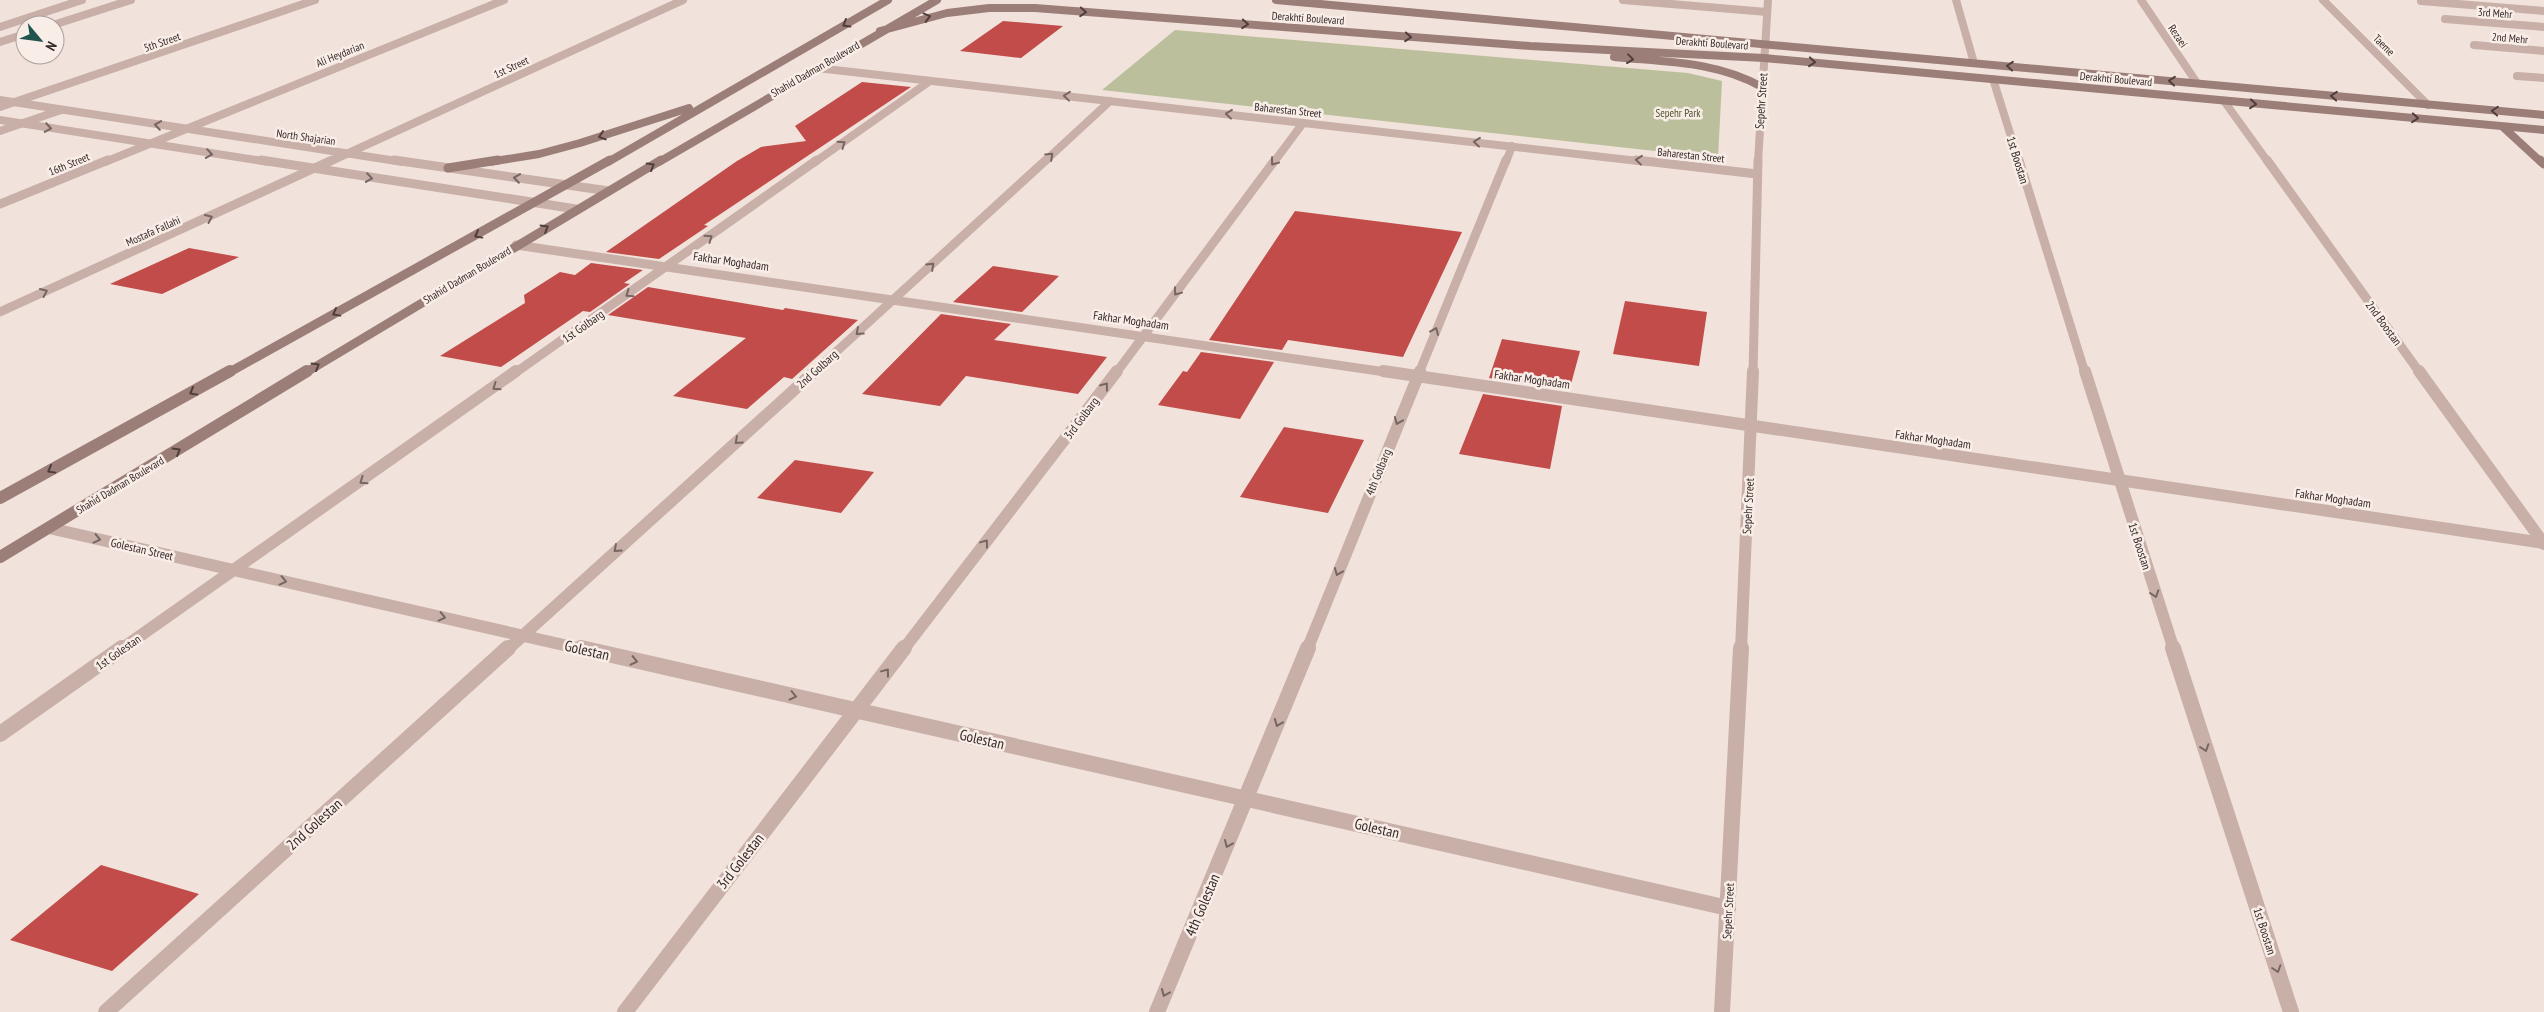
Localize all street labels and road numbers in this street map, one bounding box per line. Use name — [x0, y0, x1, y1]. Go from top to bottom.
street label: 3rd Mehr — [2477, 5, 2513, 21]
street label: Derakhti Boulevard — [1271, 8, 1345, 28]
street label: Rezaei — [2165, 22, 2191, 50]
street label: 5th Street — [142, 29, 182, 55]
street label: 2nd Mehr — [2491, 29, 2529, 47]
street label: Taeme — [2370, 31, 2398, 59]
street label: Derakhti Boulevard — [1675, 33, 1749, 53]
street label: Ali Heydarian — [314, 38, 366, 70]
street label: Shahid Dadman Boulevard — [768, 38, 862, 100]
street label: 1st Street — [491, 53, 531, 81]
street label: Derakhti Boulevard — [2079, 69, 2153, 89]
street label: Sepehr Street — [1752, 72, 1770, 130]
street label: Baharestan Street — [1254, 100, 1322, 120]
street label: North Shajarian — [276, 126, 337, 148]
street label: 1st Boostan — [2004, 134, 2032, 186]
street label: Baharestan Street — [1657, 145, 1725, 165]
street label: 16th Street — [47, 149, 91, 179]
street label: Mostafa Fallahi — [124, 213, 182, 249]
street label: Shahid Dadman Boulevard — [421, 243, 514, 307]
street label: Fakhar Moghadam — [692, 248, 770, 274]
street label: 2nd Boostan — [2363, 298, 2405, 348]
street label: 1st Golbarg — [559, 306, 607, 346]
street label: Fakhar Moghadam — [1092, 307, 1170, 333]
street label: 2nd Golbarg — [793, 346, 841, 392]
street label: Fakhar Moghadam — [1493, 366, 1571, 392]
street label: 3rd Golbarg — [1060, 394, 1102, 442]
street label: Fakhar Moghadam — [1894, 426, 1972, 452]
street label: 4th Golbarg — [1362, 447, 1394, 497]
street label: Shahid Dadman Boulevard — [74, 453, 167, 517]
street label: Sepehr Street — [1739, 477, 1757, 534]
street label: Fakhar Moghadam — [2294, 485, 2372, 511]
street label: 1st Boostan — [2125, 521, 2155, 571]
street label: Golestan Street — [109, 535, 175, 564]
street label: 1st Golestan — [93, 631, 143, 673]
street label: Golestan — [563, 636, 611, 664]
street label: Golestan — [958, 725, 1006, 753]
street label: 2nd Golestan — [282, 794, 346, 854]
street label: Golestan — [1353, 814, 1401, 842]
street label: 3rd Golestan — [712, 829, 768, 893]
street label: 4th Golestan — [1180, 871, 1224, 939]
street label: Sepehr Street — [1719, 882, 1737, 939]
street label: 1st Boostan — [2250, 906, 2280, 956]

